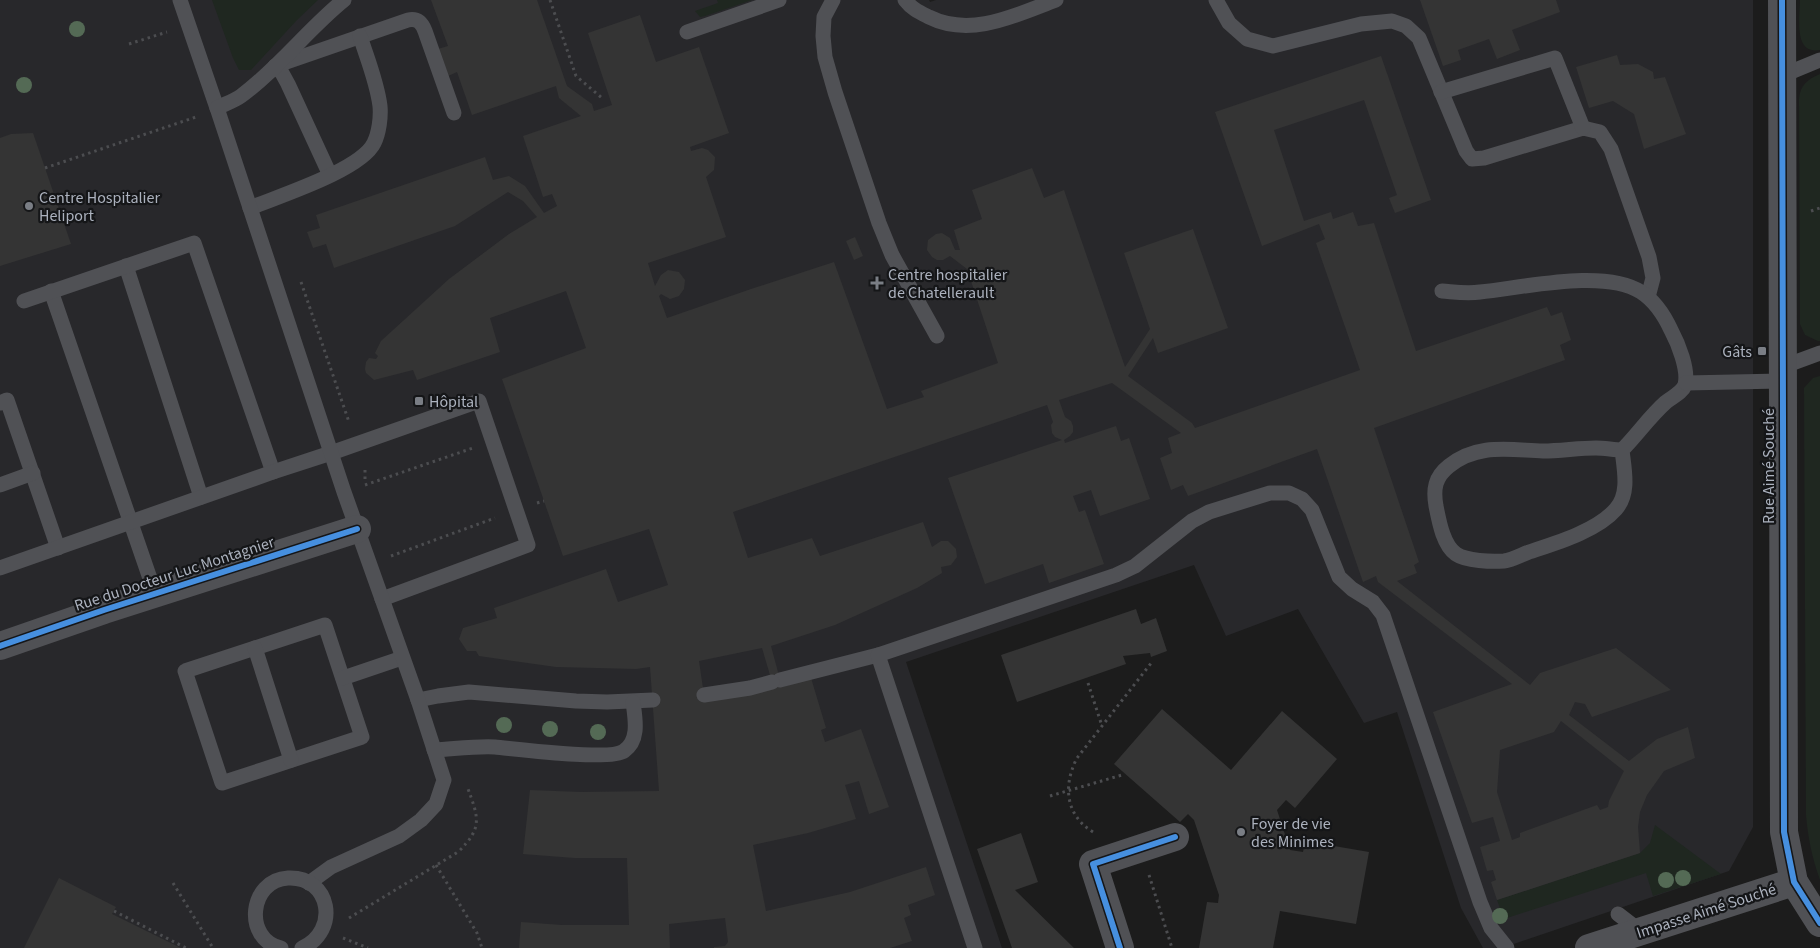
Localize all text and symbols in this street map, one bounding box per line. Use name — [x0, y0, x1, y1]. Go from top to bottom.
place label: Centre Hospitalier Heliport — [39, 187, 160, 227]
marker: Centre Hospitalier Heliport — [23, 200, 35, 212]
place label: Centre hospitalier de Chatellerault — [888, 264, 1008, 304]
marker: Centre hospitalier de Chatellerault — [870, 276, 884, 290]
place label: Gâts — [1722, 341, 1752, 363]
marker: Gâts — [1756, 345, 1768, 357]
place label: Hôpital — [429, 391, 478, 413]
marker: Hôpital — [413, 395, 425, 407]
street label: Rue Aimé Souché — [1758, 408, 1780, 524]
street label: Rue du Docteur Luc Montagnier — [71, 531, 278, 617]
place label: Foyer de vie des Minimes — [1251, 813, 1334, 853]
marker: Foyer de vie des Minimes — [1235, 826, 1247, 838]
street label: Impasse Aimé Souché — [1634, 878, 1779, 944]

